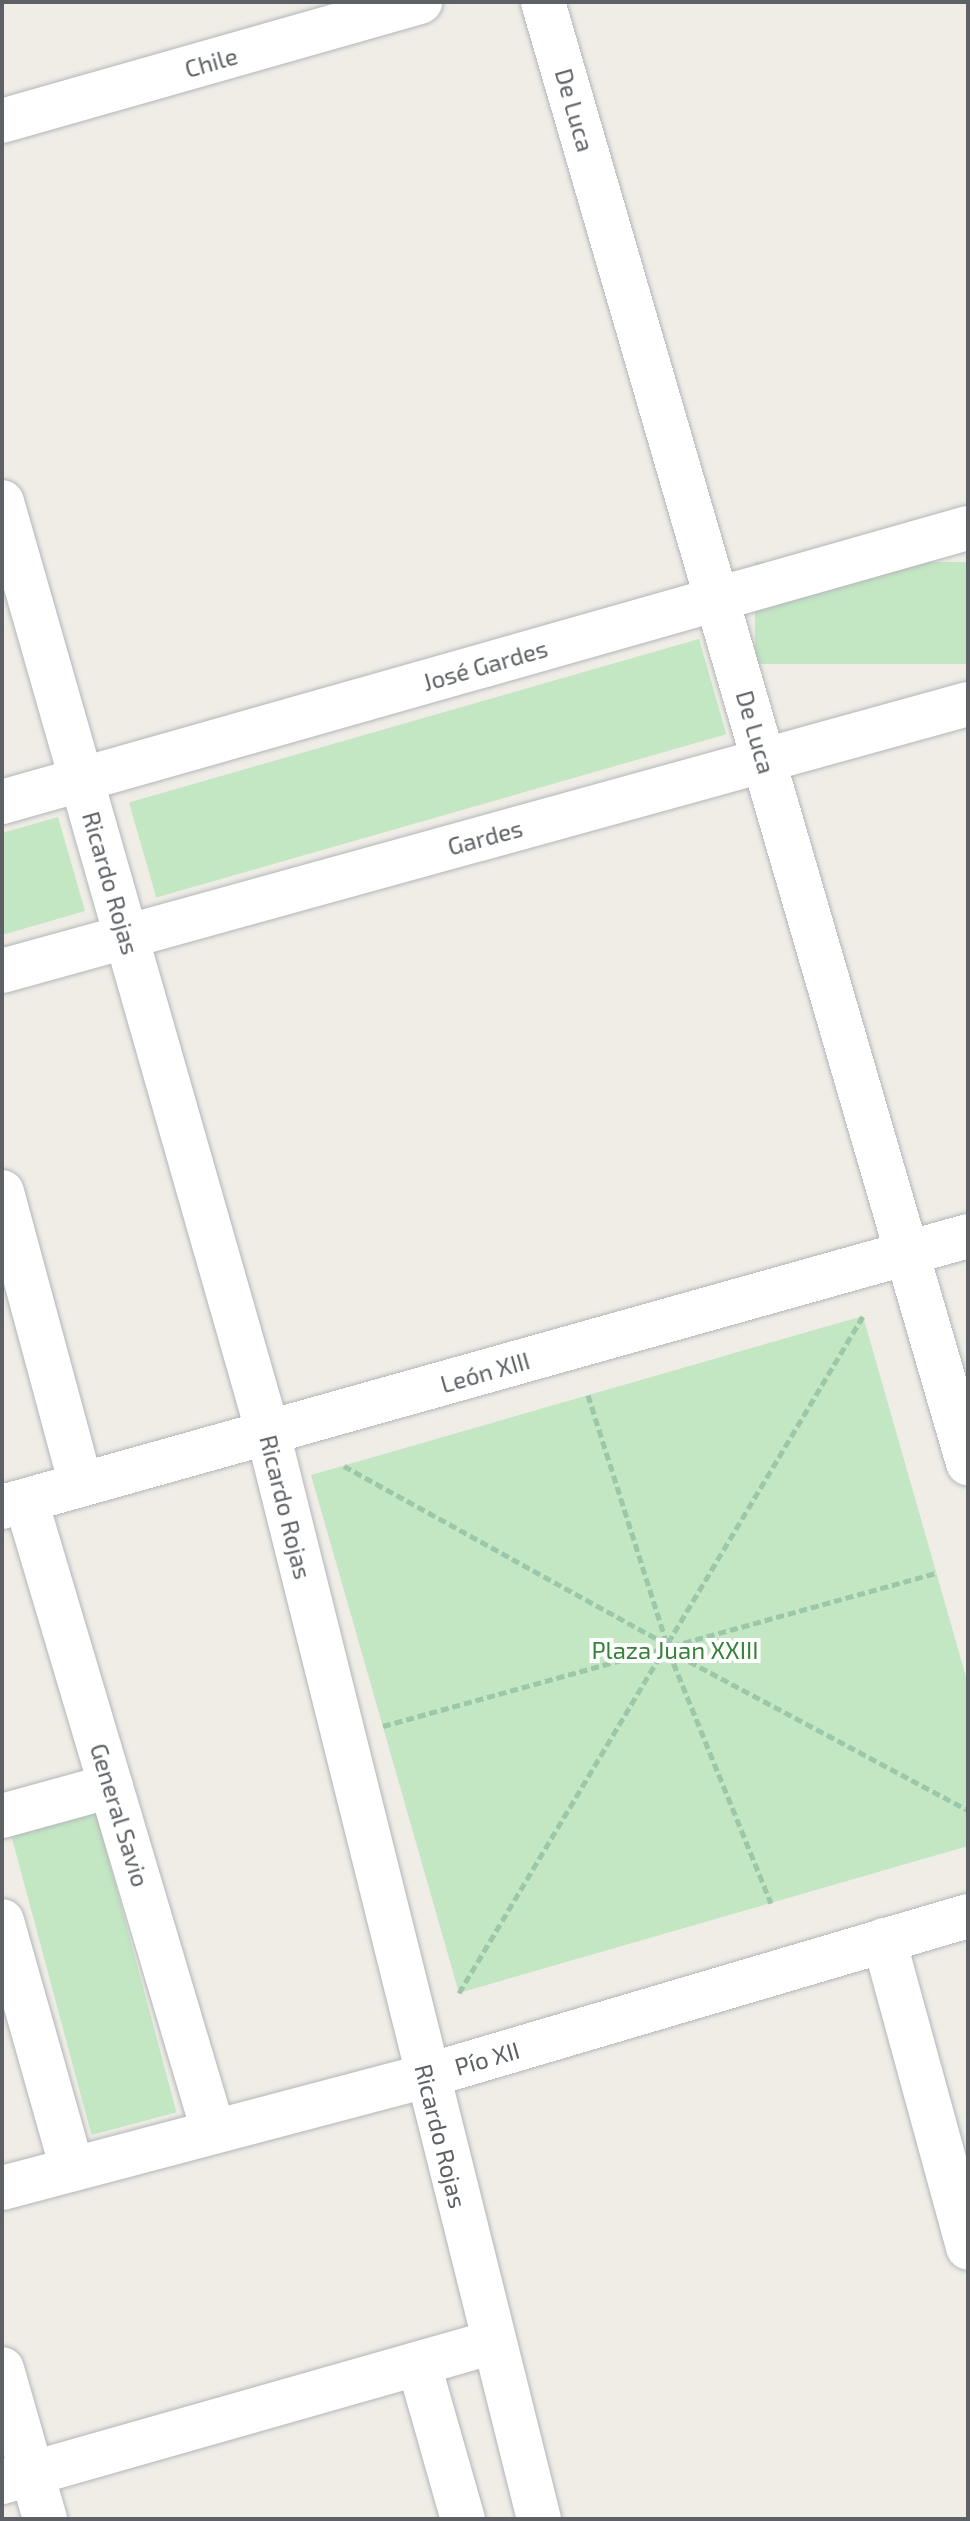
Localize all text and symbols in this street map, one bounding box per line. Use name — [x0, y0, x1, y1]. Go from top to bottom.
street label: Chile — [181, 41, 241, 83]
street label: De Luca — [549, 65, 601, 155]
street label: José Gardes — [419, 633, 551, 697]
street label: De Luca — [730, 687, 782, 777]
street label: Ricardo Rojas — [77, 808, 145, 958]
street label: Gardes — [444, 813, 526, 861]
street label: León XIII — [437, 1346, 533, 1398]
street label: Ricardo Rojas — [254, 1432, 318, 1582]
park label: Plaza Juan XXIII — [591, 1636, 759, 1664]
street label: General Savio — [84, 1740, 156, 1890]
street label: Pío XII — [451, 2035, 523, 2081]
street label: Ricardo Rojas — [409, 2061, 473, 2211]

